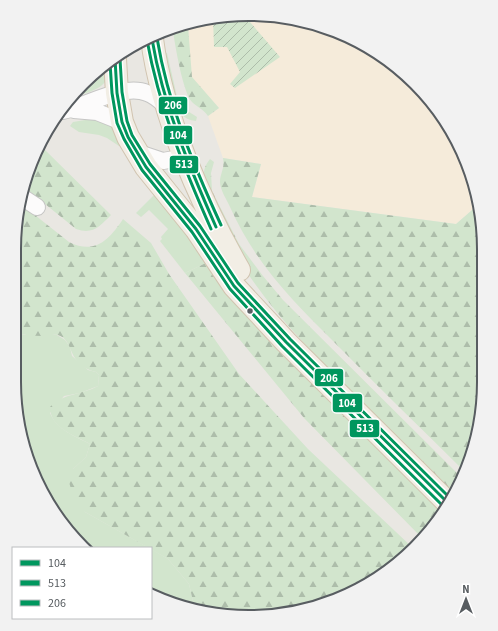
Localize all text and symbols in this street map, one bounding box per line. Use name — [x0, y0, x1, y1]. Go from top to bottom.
line badge: 206 — [158, 96, 188, 115]
text: 206 — [164, 98, 182, 113]
line badge: 104 — [163, 125, 193, 145]
text: 104 — [169, 128, 187, 143]
line badge: 513 — [169, 155, 199, 174]
text: 513 — [175, 157, 193, 172]
unlabelled marker — [245, 306, 255, 316]
line badge: 206 — [314, 368, 344, 387]
text: 206 — [320, 371, 338, 386]
line badge: 104 — [332, 393, 363, 413]
text: 104 — [338, 396, 356, 411]
line badge: 513 — [349, 419, 380, 438]
text: 513 — [356, 421, 374, 436]
legend — [12, 547, 152, 619]
text: 104 — [48, 555, 66, 572]
text: 513 — [48, 575, 66, 592]
north arrow — [446, 579, 486, 619]
text: N — [462, 582, 470, 597]
text: 206 — [48, 595, 66, 612]

